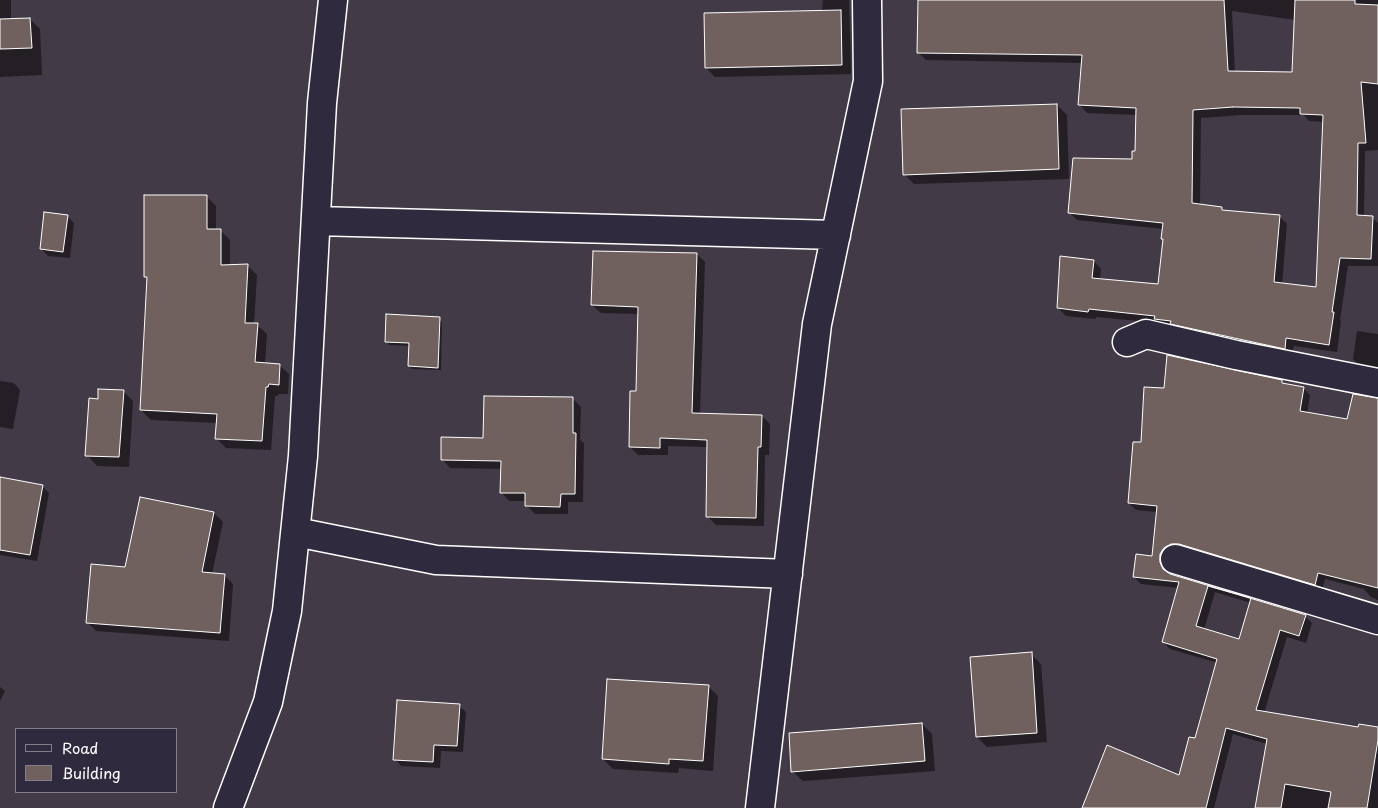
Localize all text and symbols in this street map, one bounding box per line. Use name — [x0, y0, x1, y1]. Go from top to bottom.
legend — [15, 728, 178, 793]
text: Road — [62, 736, 98, 759]
text: Building — [62, 761, 121, 784]

